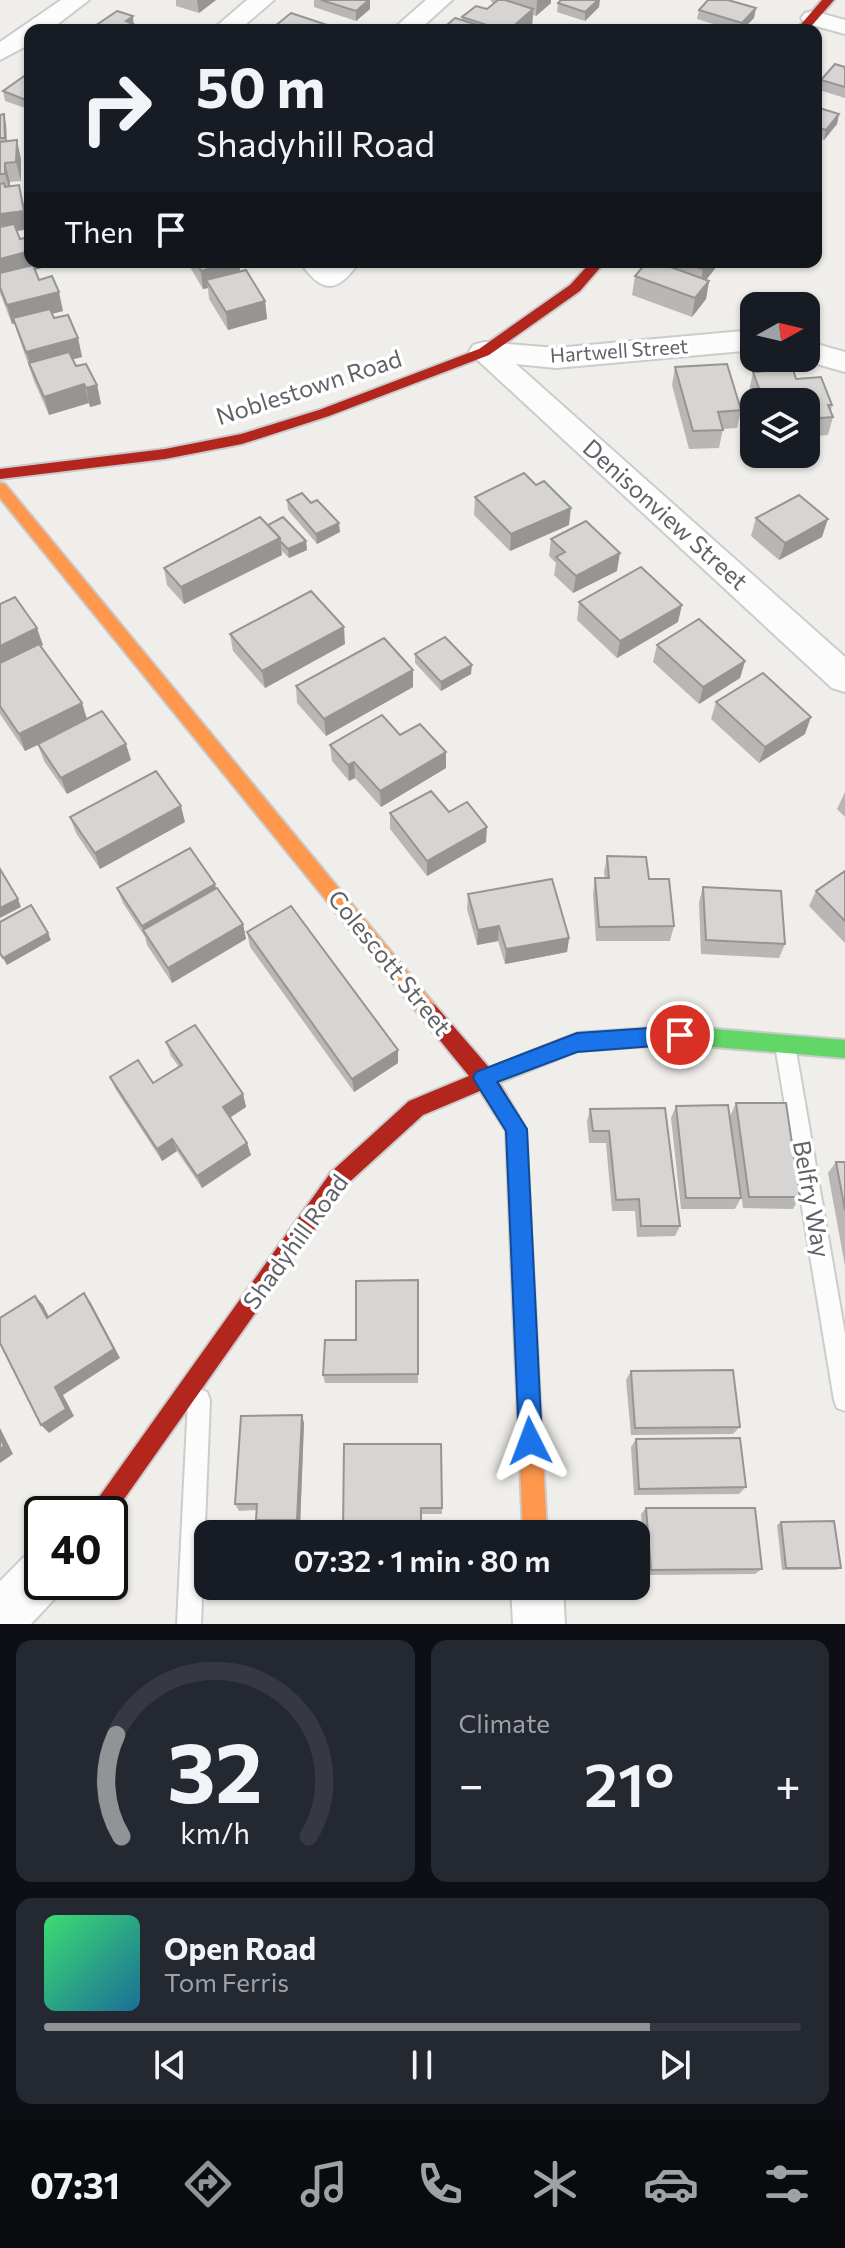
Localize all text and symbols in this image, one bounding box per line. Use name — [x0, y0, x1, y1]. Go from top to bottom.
text: 50 m — [196, 51, 325, 120]
icon: right — [64, 56, 168, 160]
text: Shadyhill Road — [196, 120, 435, 164]
icon: arrive — [149, 208, 193, 252]
text: Then — [64, 212, 133, 249]
north arrow — [740, 292, 820, 372]
map controls — [740, 292, 820, 468]
street label: Hartwell Street — [549, 333, 689, 367]
street label: Noblestown Road — [212, 343, 405, 430]
button: layers — [740, 388, 820, 468]
street label: Denisonview Street — [578, 432, 754, 596]
street label: Colescott Street — [323, 884, 458, 1041]
pin — [646, 1001, 714, 1069]
icon: arrive — [658, 1013, 702, 1057]
street label: Belfry Way — [788, 1138, 837, 1259]
street label: Shadyhill Road — [236, 1168, 353, 1314]
position arrow — [488, 1399, 572, 1483]
speed limit sign: 40 — [24, 1496, 128, 1600]
text: 07:32 · 1 min · 80 m — [294, 1541, 550, 1578]
text: Climate — [459, 1707, 550, 1738]
text: 32 — [168, 1718, 263, 1820]
text: 21° — [584, 1746, 675, 1819]
text: − — [459, 1756, 484, 1810]
text: + — [775, 1756, 801, 1810]
text: km/h — [180, 1815, 250, 1850]
text: Open Road — [164, 1929, 316, 1966]
text: Tom Ferris — [164, 1966, 289, 1997]
icon: previous — [148, 2043, 192, 2087]
icon: pause — [400, 2043, 444, 2087]
icon: next — [653, 2043, 697, 2087]
icon: directions — [180, 2156, 236, 2212]
icon: music — [296, 2156, 352, 2212]
icon: phone — [412, 2156, 468, 2212]
icon: climate — [527, 2156, 583, 2212]
icon: car — [643, 2156, 699, 2212]
icon: filters — [759, 2156, 815, 2212]
text: 07:31 — [30, 2162, 120, 2206]

